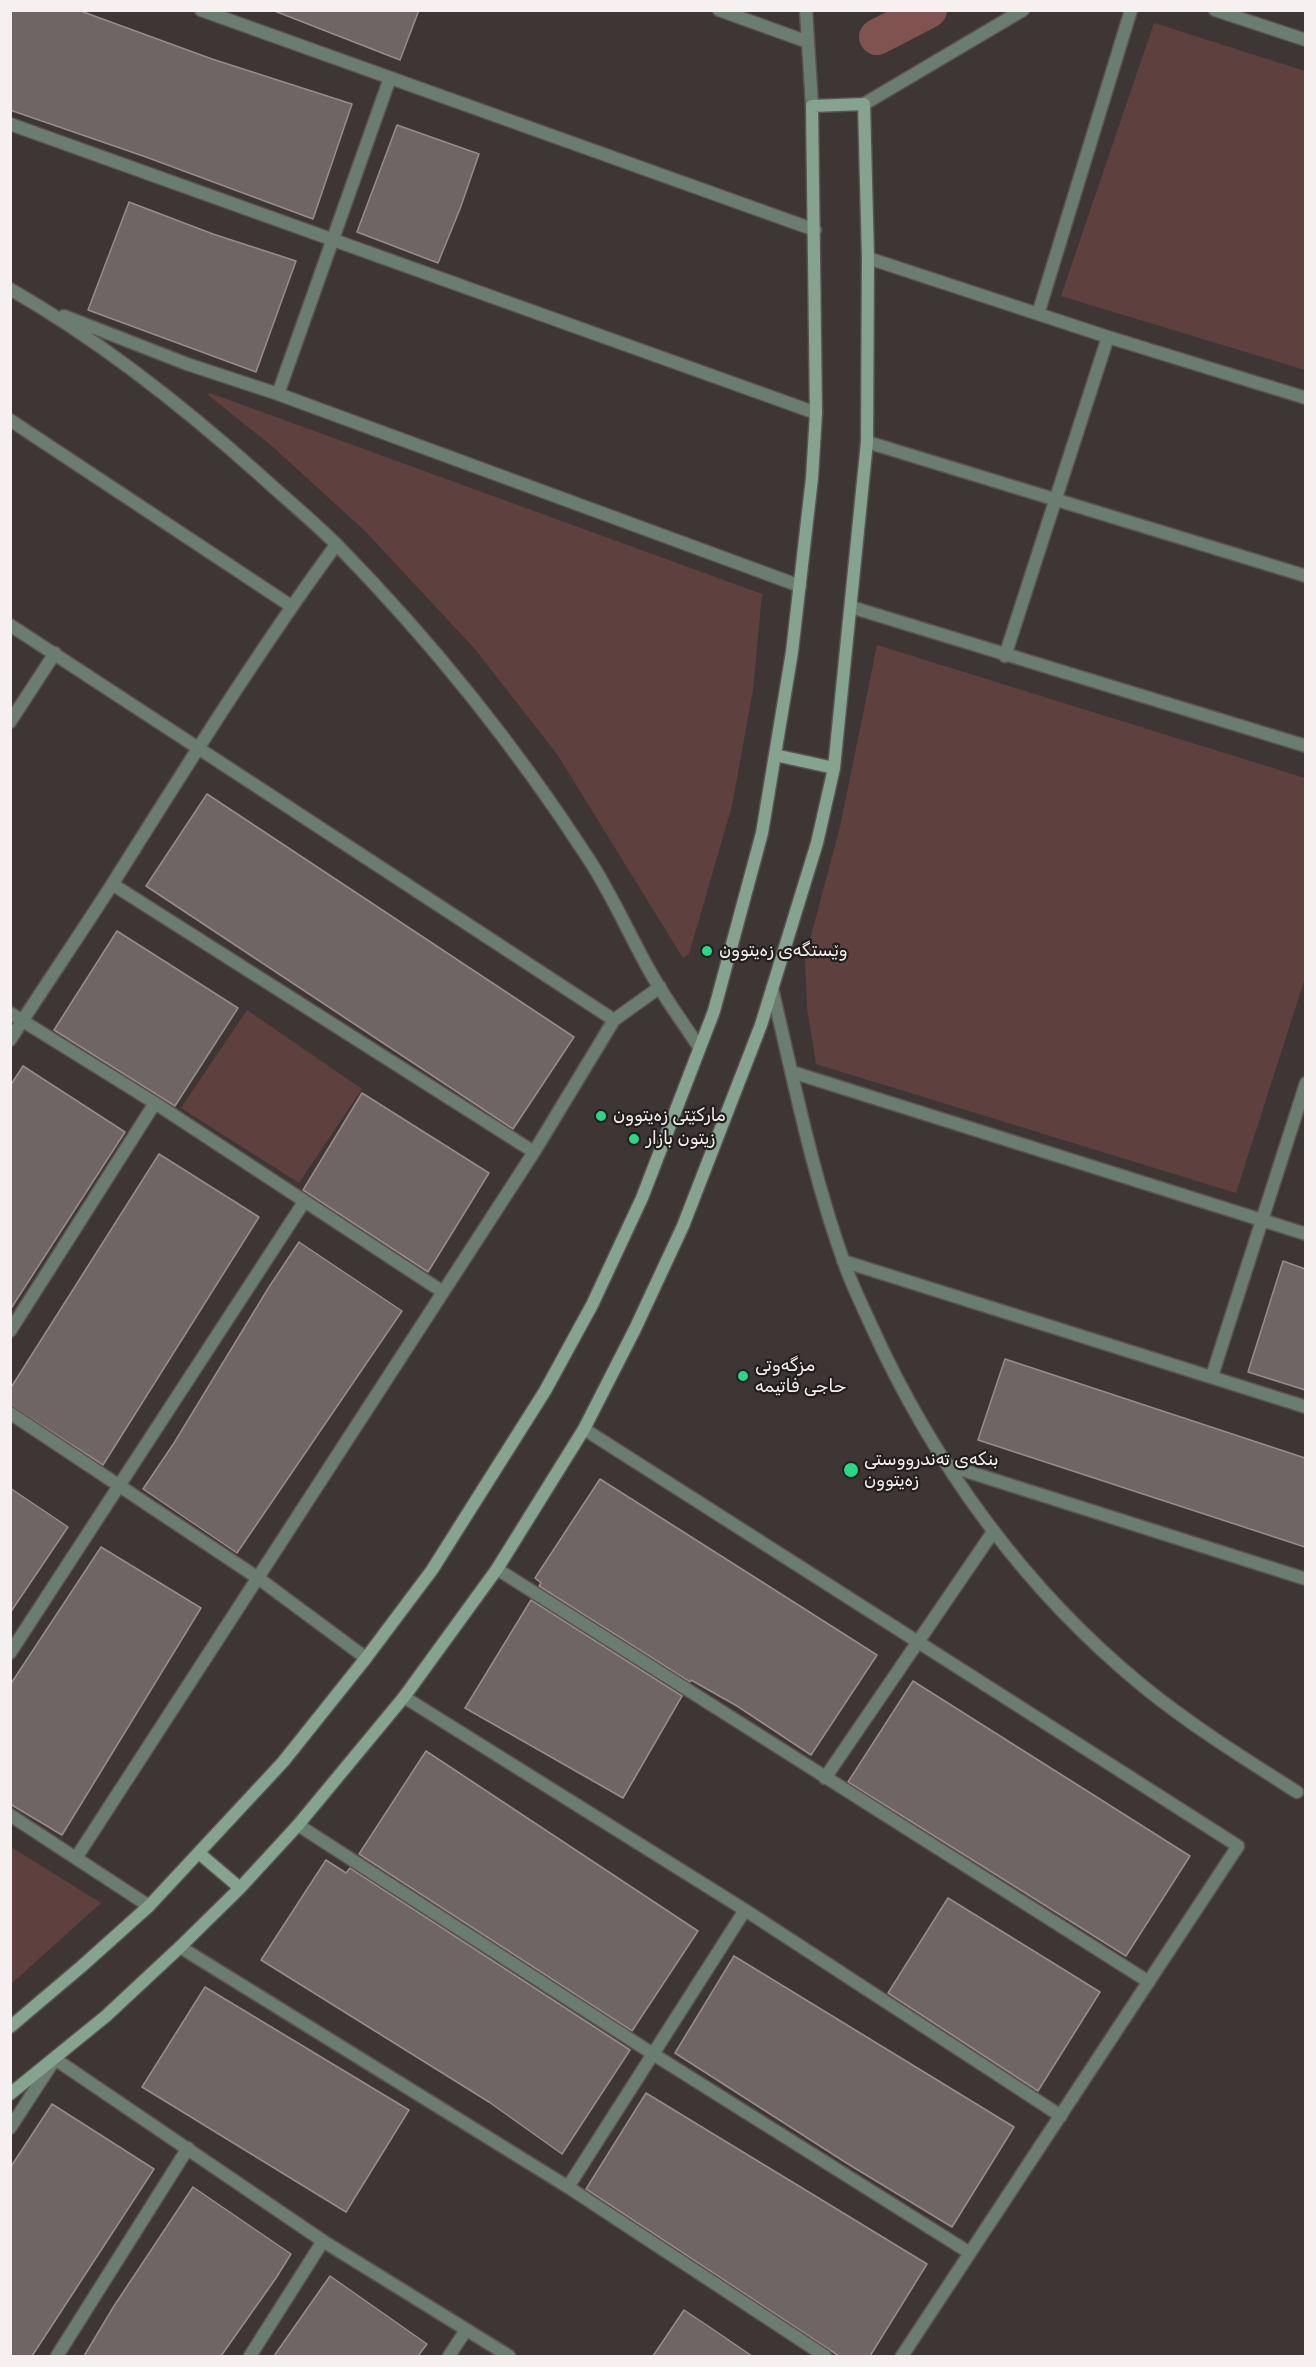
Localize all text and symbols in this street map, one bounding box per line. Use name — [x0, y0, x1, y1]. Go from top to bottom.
place label: وێستگەی زەیتوون — [719, 940, 847, 962]
marker: وێستگەی زەیتوون — [700, 944, 714, 958]
place label: مارکێتی زەیتوون — [613, 1105, 726, 1127]
marker: مارکێتی زەیتوون — [594, 1109, 608, 1123]
place label: زيتون بازار — [646, 1128, 715, 1150]
marker: زيتون بازار — [627, 1132, 641, 1146]
place label: مزگەوتی حاجی فاتیمە — [755, 1355, 846, 1398]
marker: مزگەوتی حاجی فاتیمە — [736, 1369, 750, 1383]
place label: بنکەی تەندرووستی زەیتوون — [864, 1449, 998, 1492]
marker: بنکەی تەندرووستی زەیتوون — [842, 1461, 860, 1479]

